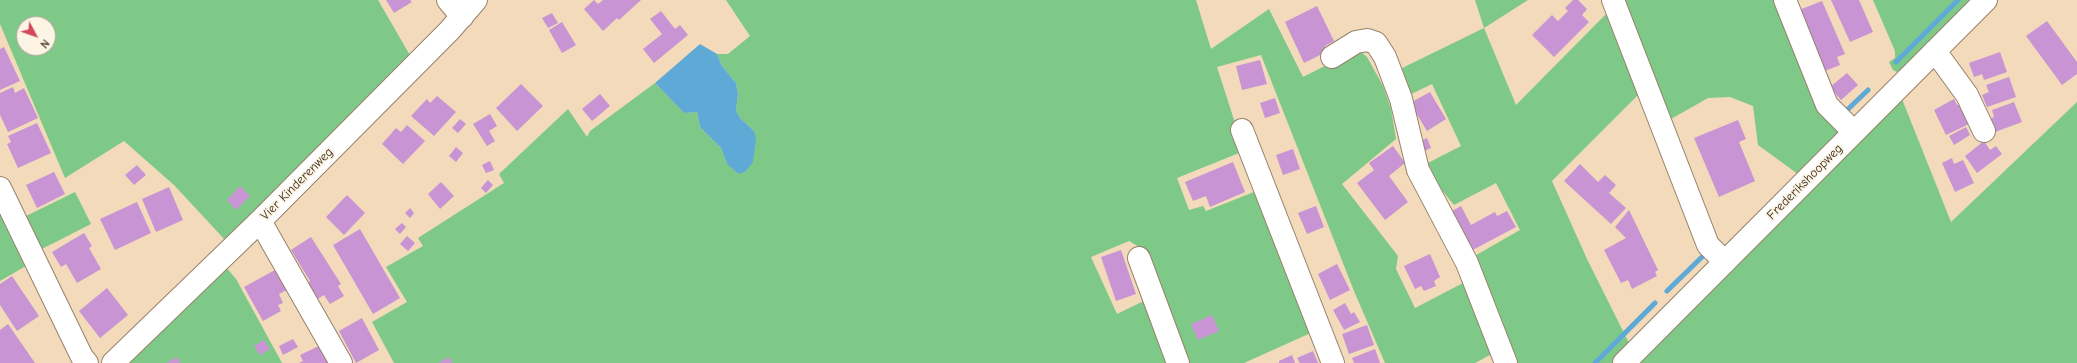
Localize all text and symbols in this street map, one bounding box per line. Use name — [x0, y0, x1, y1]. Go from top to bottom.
north arrow — [16, 16, 56, 56]
text: N — [37, 37, 52, 51]
street label: Frederikshoopweg — [1764, 141, 1846, 223]
street label: Vier Kinderenweg — [257, 144, 337, 224]

